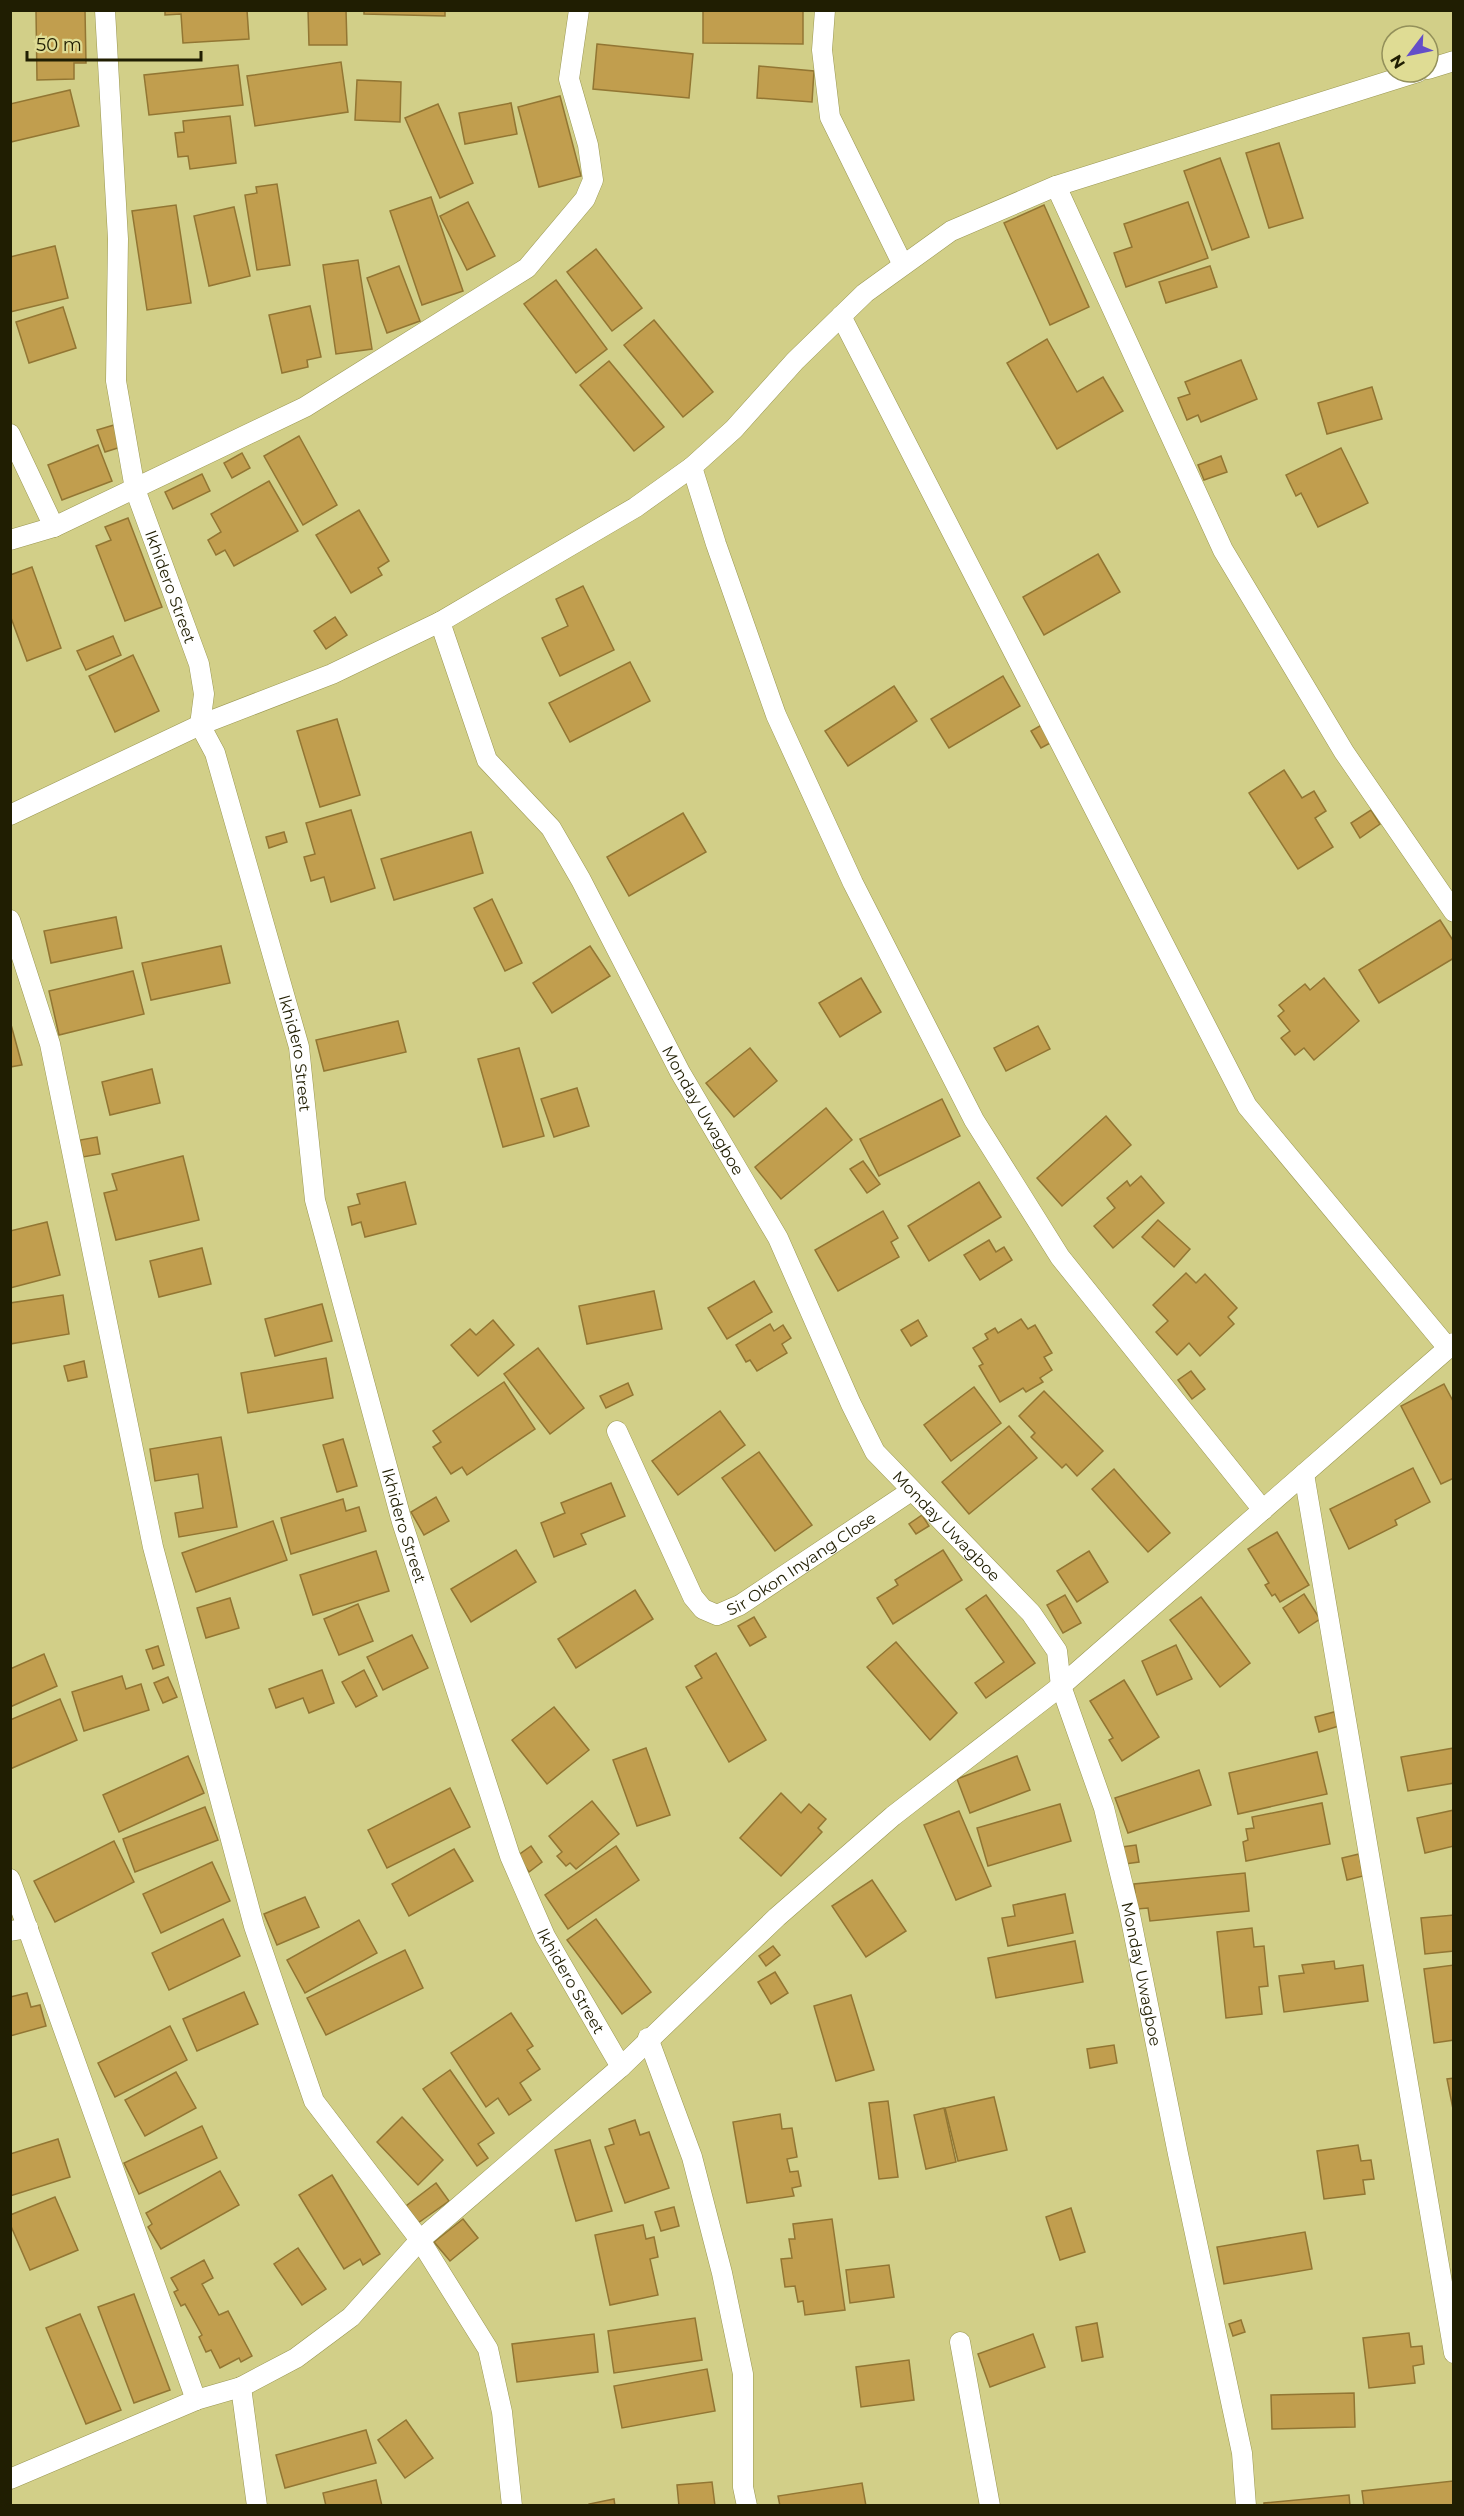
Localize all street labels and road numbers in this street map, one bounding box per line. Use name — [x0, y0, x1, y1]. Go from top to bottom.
street label: Ikhidero Street — [141, 528, 200, 646]
street label: Ikhidero Street — [275, 992, 315, 1113]
street label: Monday Uwagboe — [659, 1042, 748, 1178]
street label: Ikhidero Street — [378, 1466, 431, 1586]
street label: Monday Uwagboe — [889, 1467, 1004, 1585]
street label: Sir Okon Inyang Close — [723, 1508, 879, 1619]
street label: Monday Uwagboe — [1118, 1900, 1166, 2048]
street label: Ikhidero Street — [533, 1925, 609, 2037]

